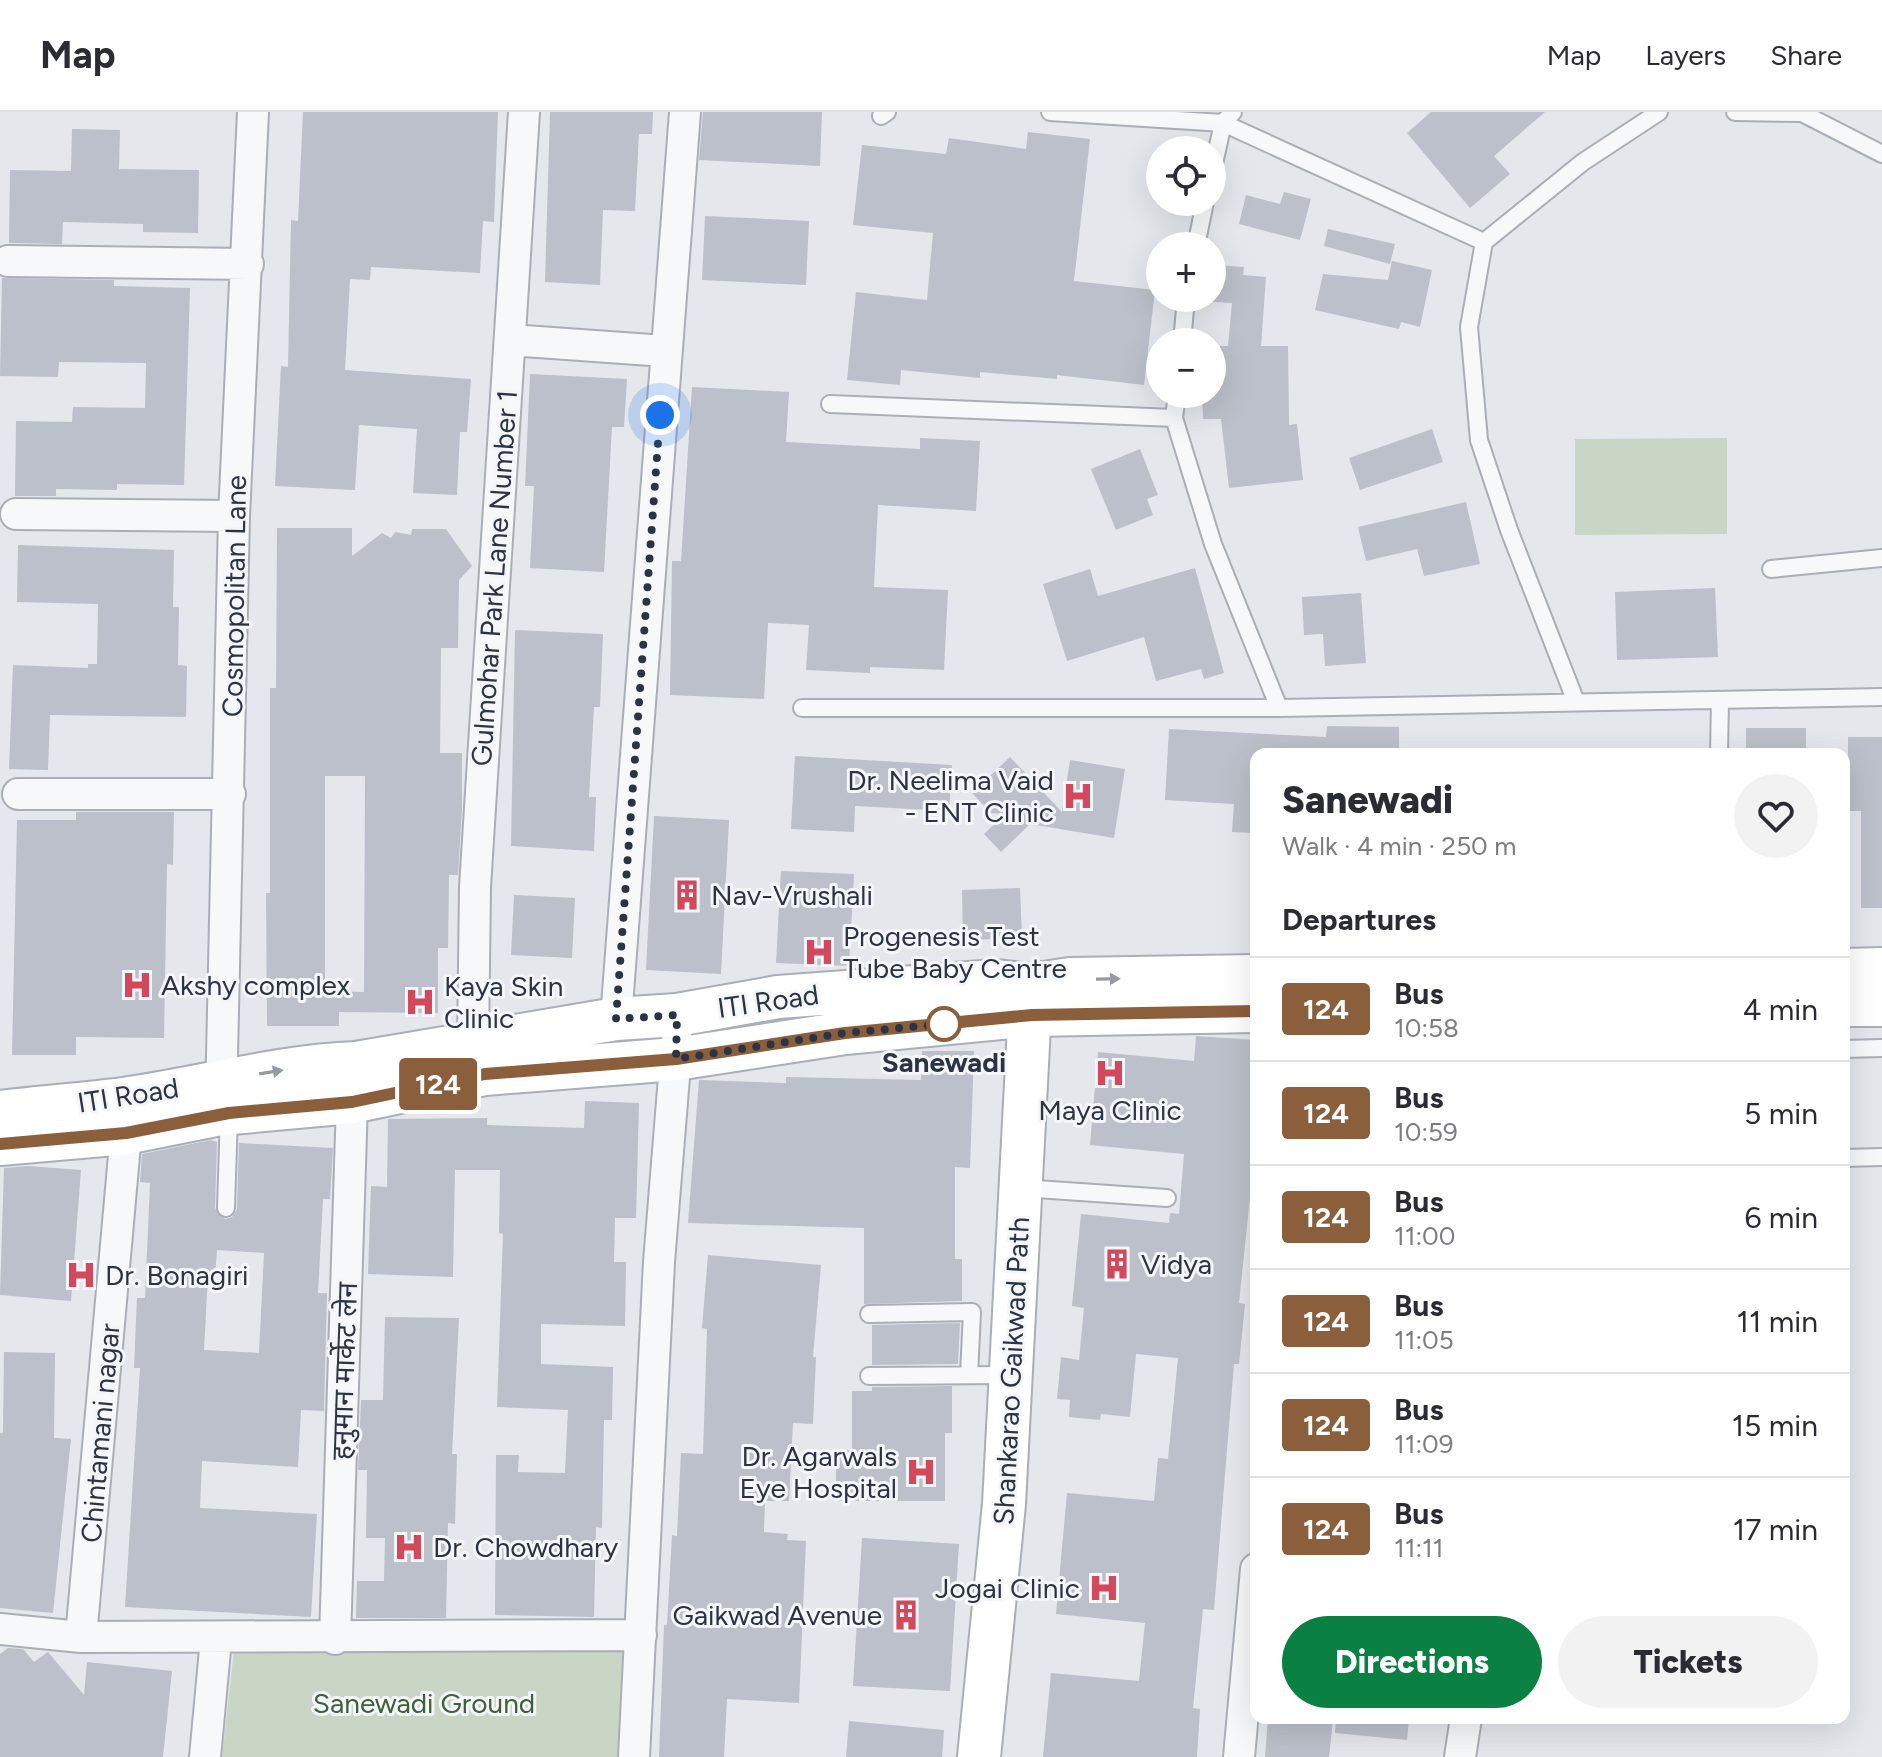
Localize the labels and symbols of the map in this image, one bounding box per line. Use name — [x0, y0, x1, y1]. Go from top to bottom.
street label: Gulmohar Park Lane Number 1 — [464, 389, 524, 767]
your location — [640, 395, 680, 435]
street label: Cosmopolitan Lane — [215, 475, 253, 717]
place label: Dr. Neelima Vaid - ENT Clinic — [847, 763, 1054, 829]
hospital icon: Dr. Neelima Vaid - ENT Clinic — [1061, 779, 1095, 813]
building icon: Nav-Vrushali — [670, 878, 704, 912]
place label: Nav-Vrushali — [711, 878, 873, 912]
place label: Progenesis Test Tube Baby Centre — [843, 919, 1067, 985]
hospital icon: Progenesis Test Tube Baby Centre — [802, 935, 836, 969]
hospital icon: Akshy complex — [120, 968, 154, 1002]
place label: Akshy complex — [161, 968, 351, 1002]
place label: Kaya Skin Clinic — [444, 969, 563, 1035]
one-way arrow — [1096, 972, 1121, 985]
street label: ITI Road — [715, 977, 821, 1025]
hospital icon: Kaya Skin Clinic — [403, 985, 437, 1019]
marker: Sanewadi — [927, 1007, 961, 1041]
place label: Sanewadi — [882, 1045, 1006, 1079]
hospital icon: Maya Clinic — [1093, 1056, 1127, 1090]
line badge: 124 — [392, 1058, 484, 1110]
one-way arrow — [259, 1065, 284, 1078]
street label: ITI Road — [75, 1070, 181, 1120]
place label: Maya Clinic — [1038, 1093, 1182, 1127]
street label: Shankarao Gaikwad Path — [986, 1216, 1036, 1526]
building icon: Vidya — [1100, 1247, 1134, 1281]
place label: Vidya — [1141, 1247, 1212, 1281]
hospital icon: Dr. Bonagiri — [64, 1258, 98, 1292]
place label: Dr. Bonagiri — [105, 1258, 249, 1292]
street label: हनुमान मार्केट लेन — [324, 1281, 365, 1461]
street label: Chintamani nagar — [73, 1321, 127, 1544]
place label: Dr. Agarwals Eye Hospital — [740, 1439, 897, 1505]
hospital icon: Dr. Agarwals Eye Hospital — [904, 1455, 938, 1489]
hospital icon: Dr. Chowdhary — [392, 1530, 426, 1564]
place label: Dr. Chowdhary — [433, 1530, 619, 1564]
place label: Jogai Clinic — [935, 1571, 1080, 1605]
hospital icon: Jogai Clinic — [1087, 1571, 1121, 1605]
place label: Gaikwad Avenue — [672, 1598, 882, 1632]
building icon: Gaikwad Avenue — [889, 1598, 923, 1632]
park label: Sanewadi Ground — [313, 1686, 535, 1720]

